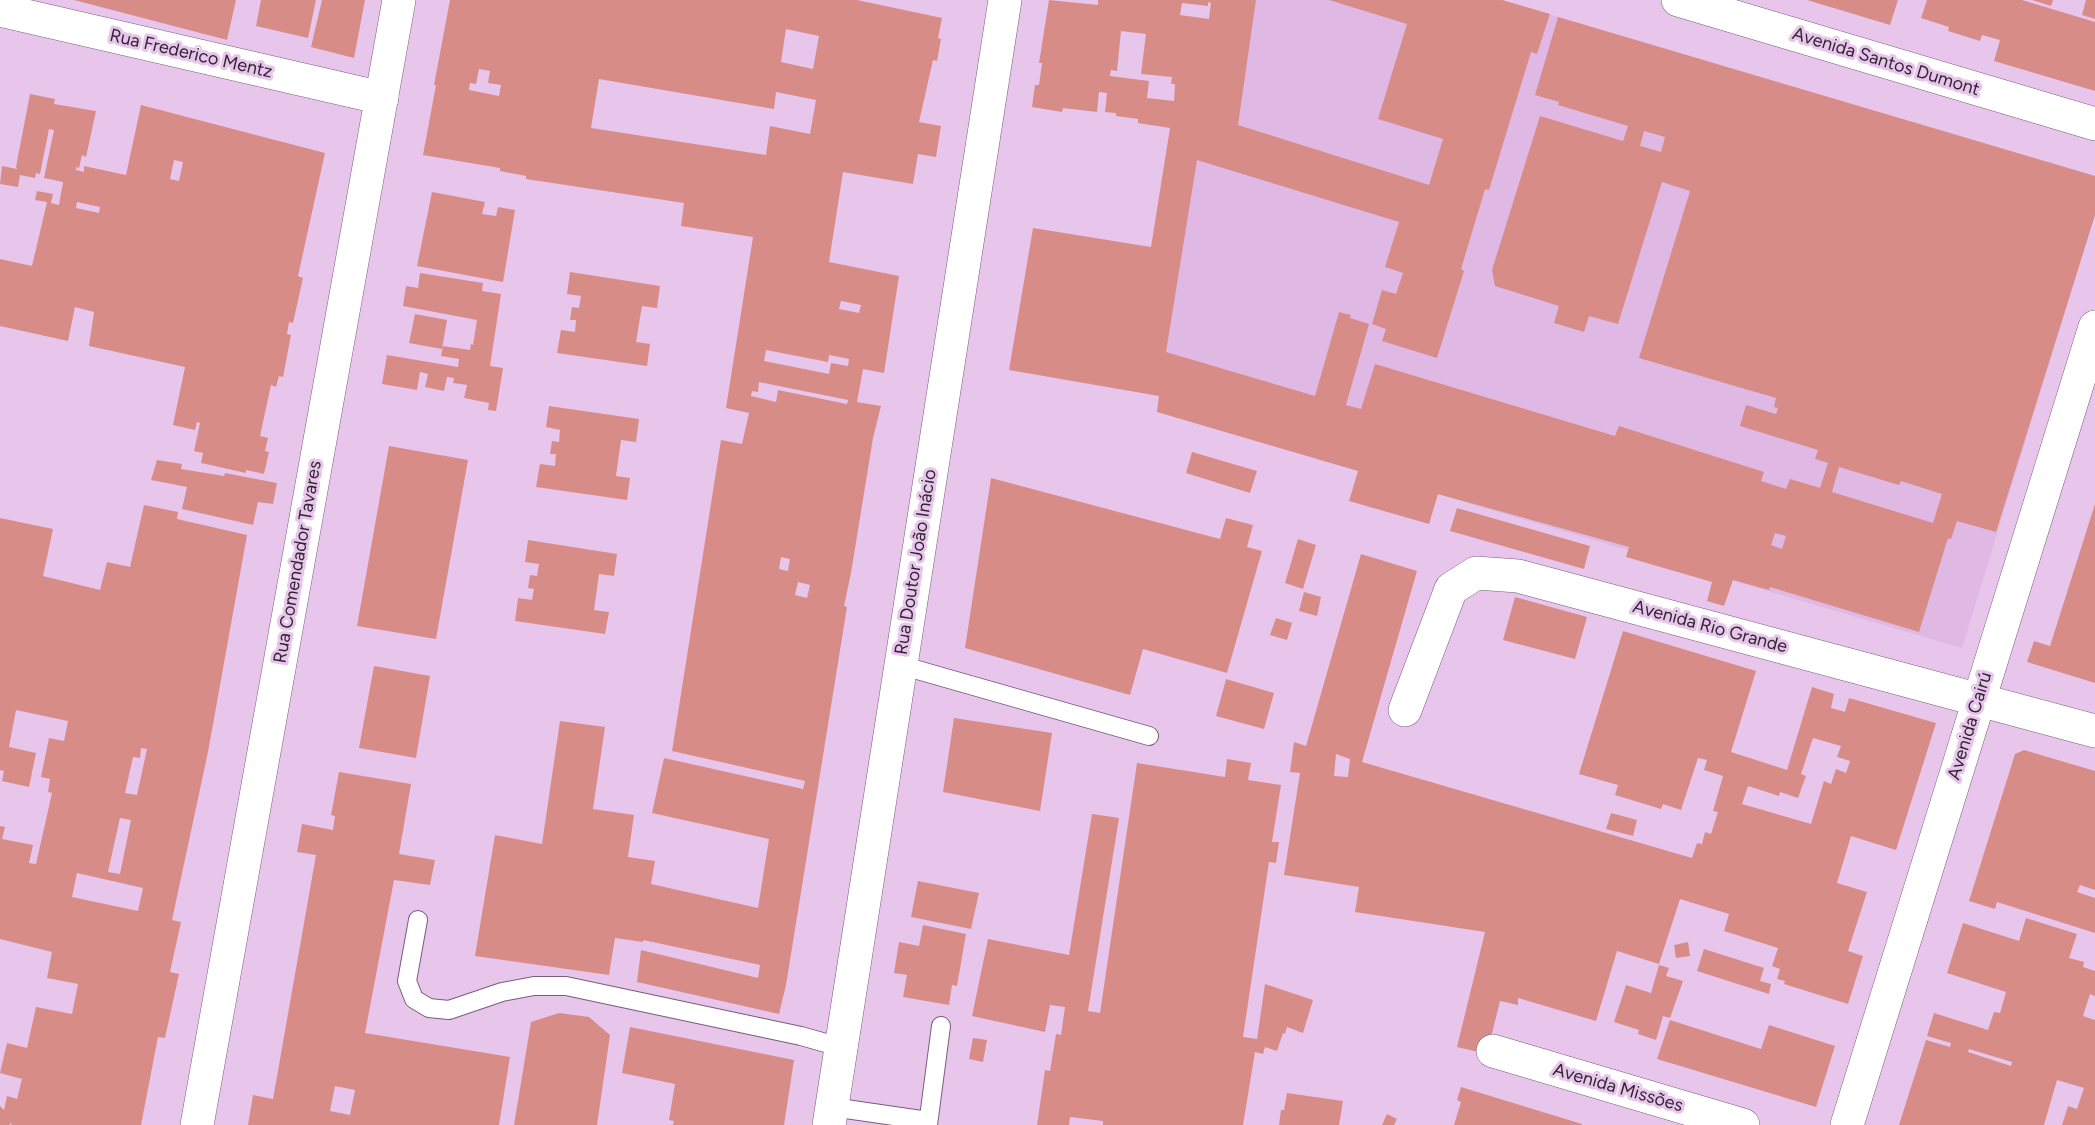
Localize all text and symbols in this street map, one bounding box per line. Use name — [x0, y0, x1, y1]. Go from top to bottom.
street label: Avenida Santos Dumont — [1790, 23, 1982, 101]
street label: Rua Frederico Mentz — [107, 25, 275, 83]
street label: Rua Comendador Tavares — [270, 459, 326, 665]
street label: Rua Doutor João Inácio — [891, 468, 941, 656]
street label: Avenida Rio Grande — [1630, 596, 1790, 658]
street label: Avenida Cairú — [1943, 669, 1997, 783]
street label: Avenida Missões — [1551, 1059, 1685, 1117]

